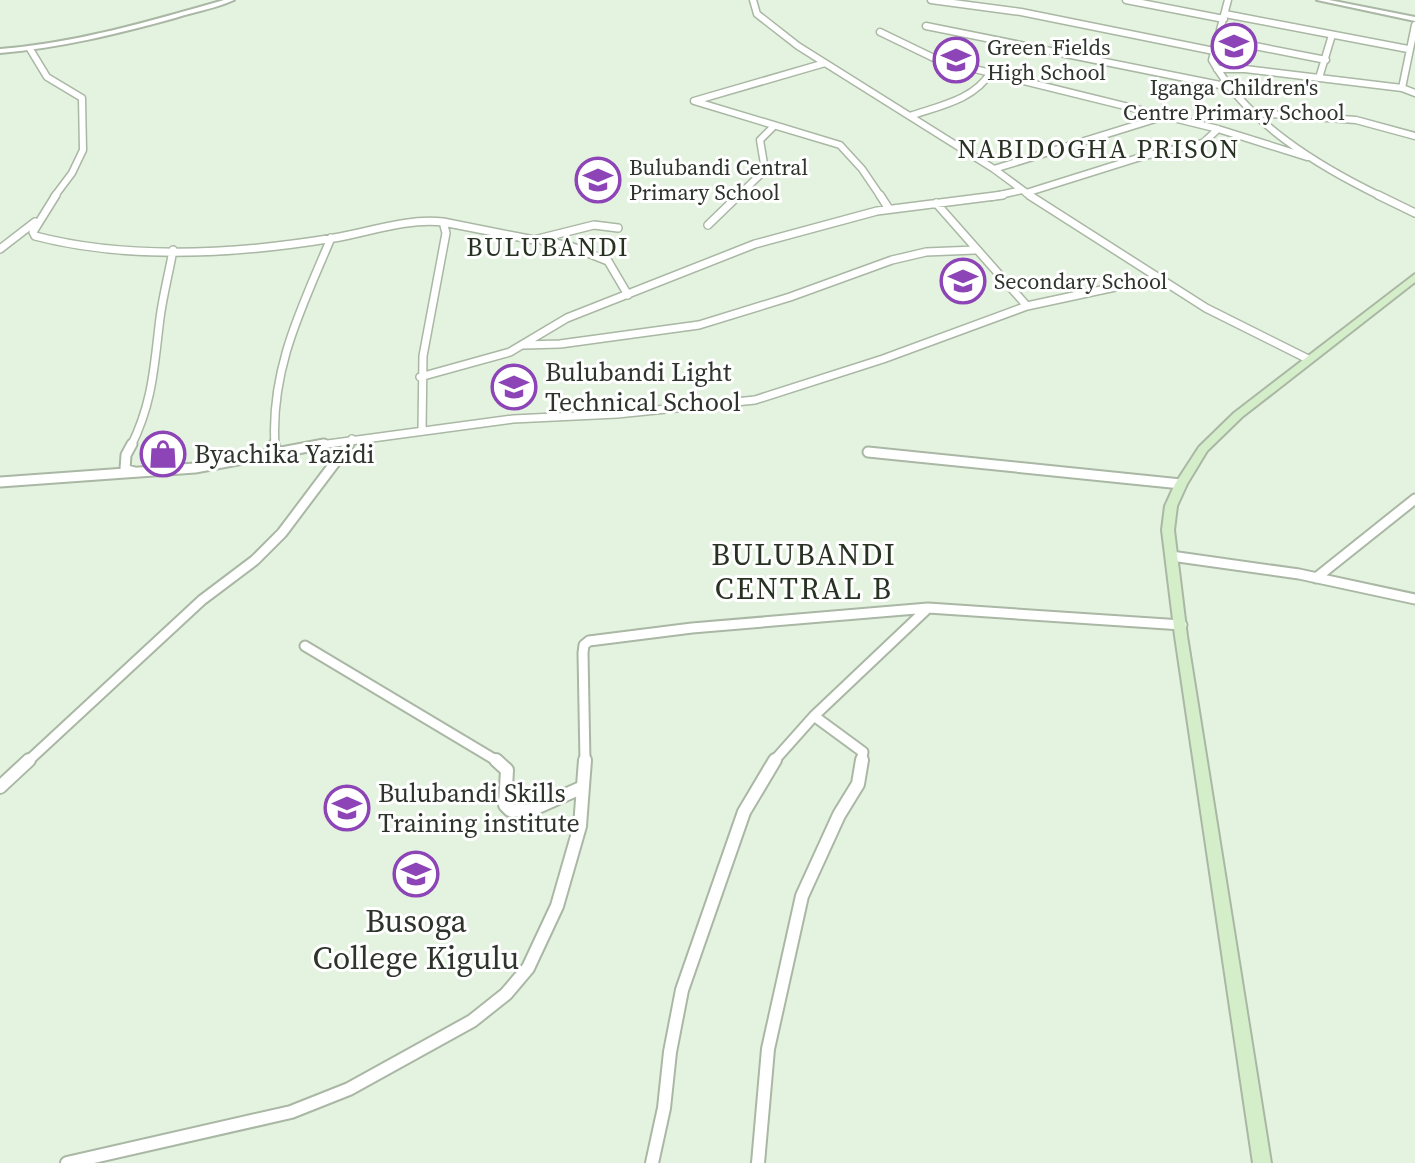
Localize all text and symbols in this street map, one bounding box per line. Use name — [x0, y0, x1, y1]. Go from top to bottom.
school or university icon: Iganga Children's Centre Primary School — [1210, 22, 1258, 70]
place label: Green Fields High School — [987, 32, 1111, 87]
school or university icon: Green Fields High School — [932, 36, 980, 84]
place label: Iganga Children's Centre Primary School — [1123, 72, 1345, 127]
district label: NABIDOGHA PRISON — [958, 131, 1240, 167]
place label: Bulubandi Central Primary School — [629, 152, 808, 207]
school or university icon: Bulubandi Central Primary School — [574, 156, 622, 204]
district label: BULUBANDI — [466, 229, 630, 265]
school or university icon: Secondary School — [939, 257, 987, 305]
place label: Secondary School — [994, 266, 1167, 296]
place label: Bulubandi Light Technical School — [545, 354, 741, 420]
school or university icon: Bulubandi Light Technical School — [490, 363, 538, 411]
shop icon: Byachika Yazidi — [139, 430, 187, 478]
place label: Byachika Yazidi — [194, 436, 374, 472]
district label: BULUBANDI CENTRAL B — [711, 534, 897, 609]
place label: Bulubandi Skills Training institute — [378, 775, 580, 841]
school or university icon: Bulubandi Skills Training institute — [323, 784, 371, 832]
school or university icon: Busoga College Kigulu — [392, 850, 440, 898]
place label: Busoga College Kigulu — [313, 899, 519, 980]

